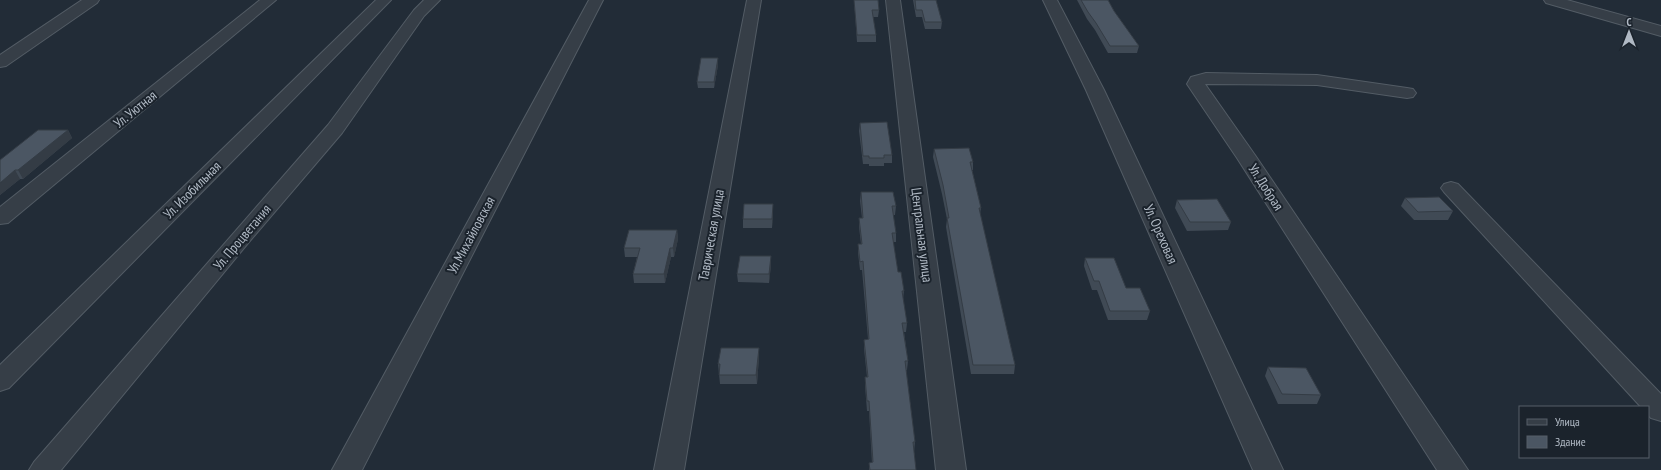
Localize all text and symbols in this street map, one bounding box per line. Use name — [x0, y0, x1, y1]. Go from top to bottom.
north arrow — [1609, 12, 1649, 52]
text: С — [1626, 15, 1632, 29]
street label: Ул. Уютная — [110, 86, 160, 132]
street label: Ул. Изобильная — [159, 157, 225, 223]
street label: Ул. Добрая — [1244, 160, 1288, 214]
street label: Центральная улица — [907, 187, 937, 283]
street label: Таврическая улица — [694, 188, 728, 282]
street label: Ул.Михайловская — [443, 193, 499, 277]
street label: Ул. Процветания — [209, 200, 275, 274]
street label: Ул. Ореховая — [1140, 202, 1182, 266]
legend — [1519, 406, 1649, 458]
text: Улица — [1555, 414, 1580, 429]
text: Здание — [1555, 434, 1586, 449]

